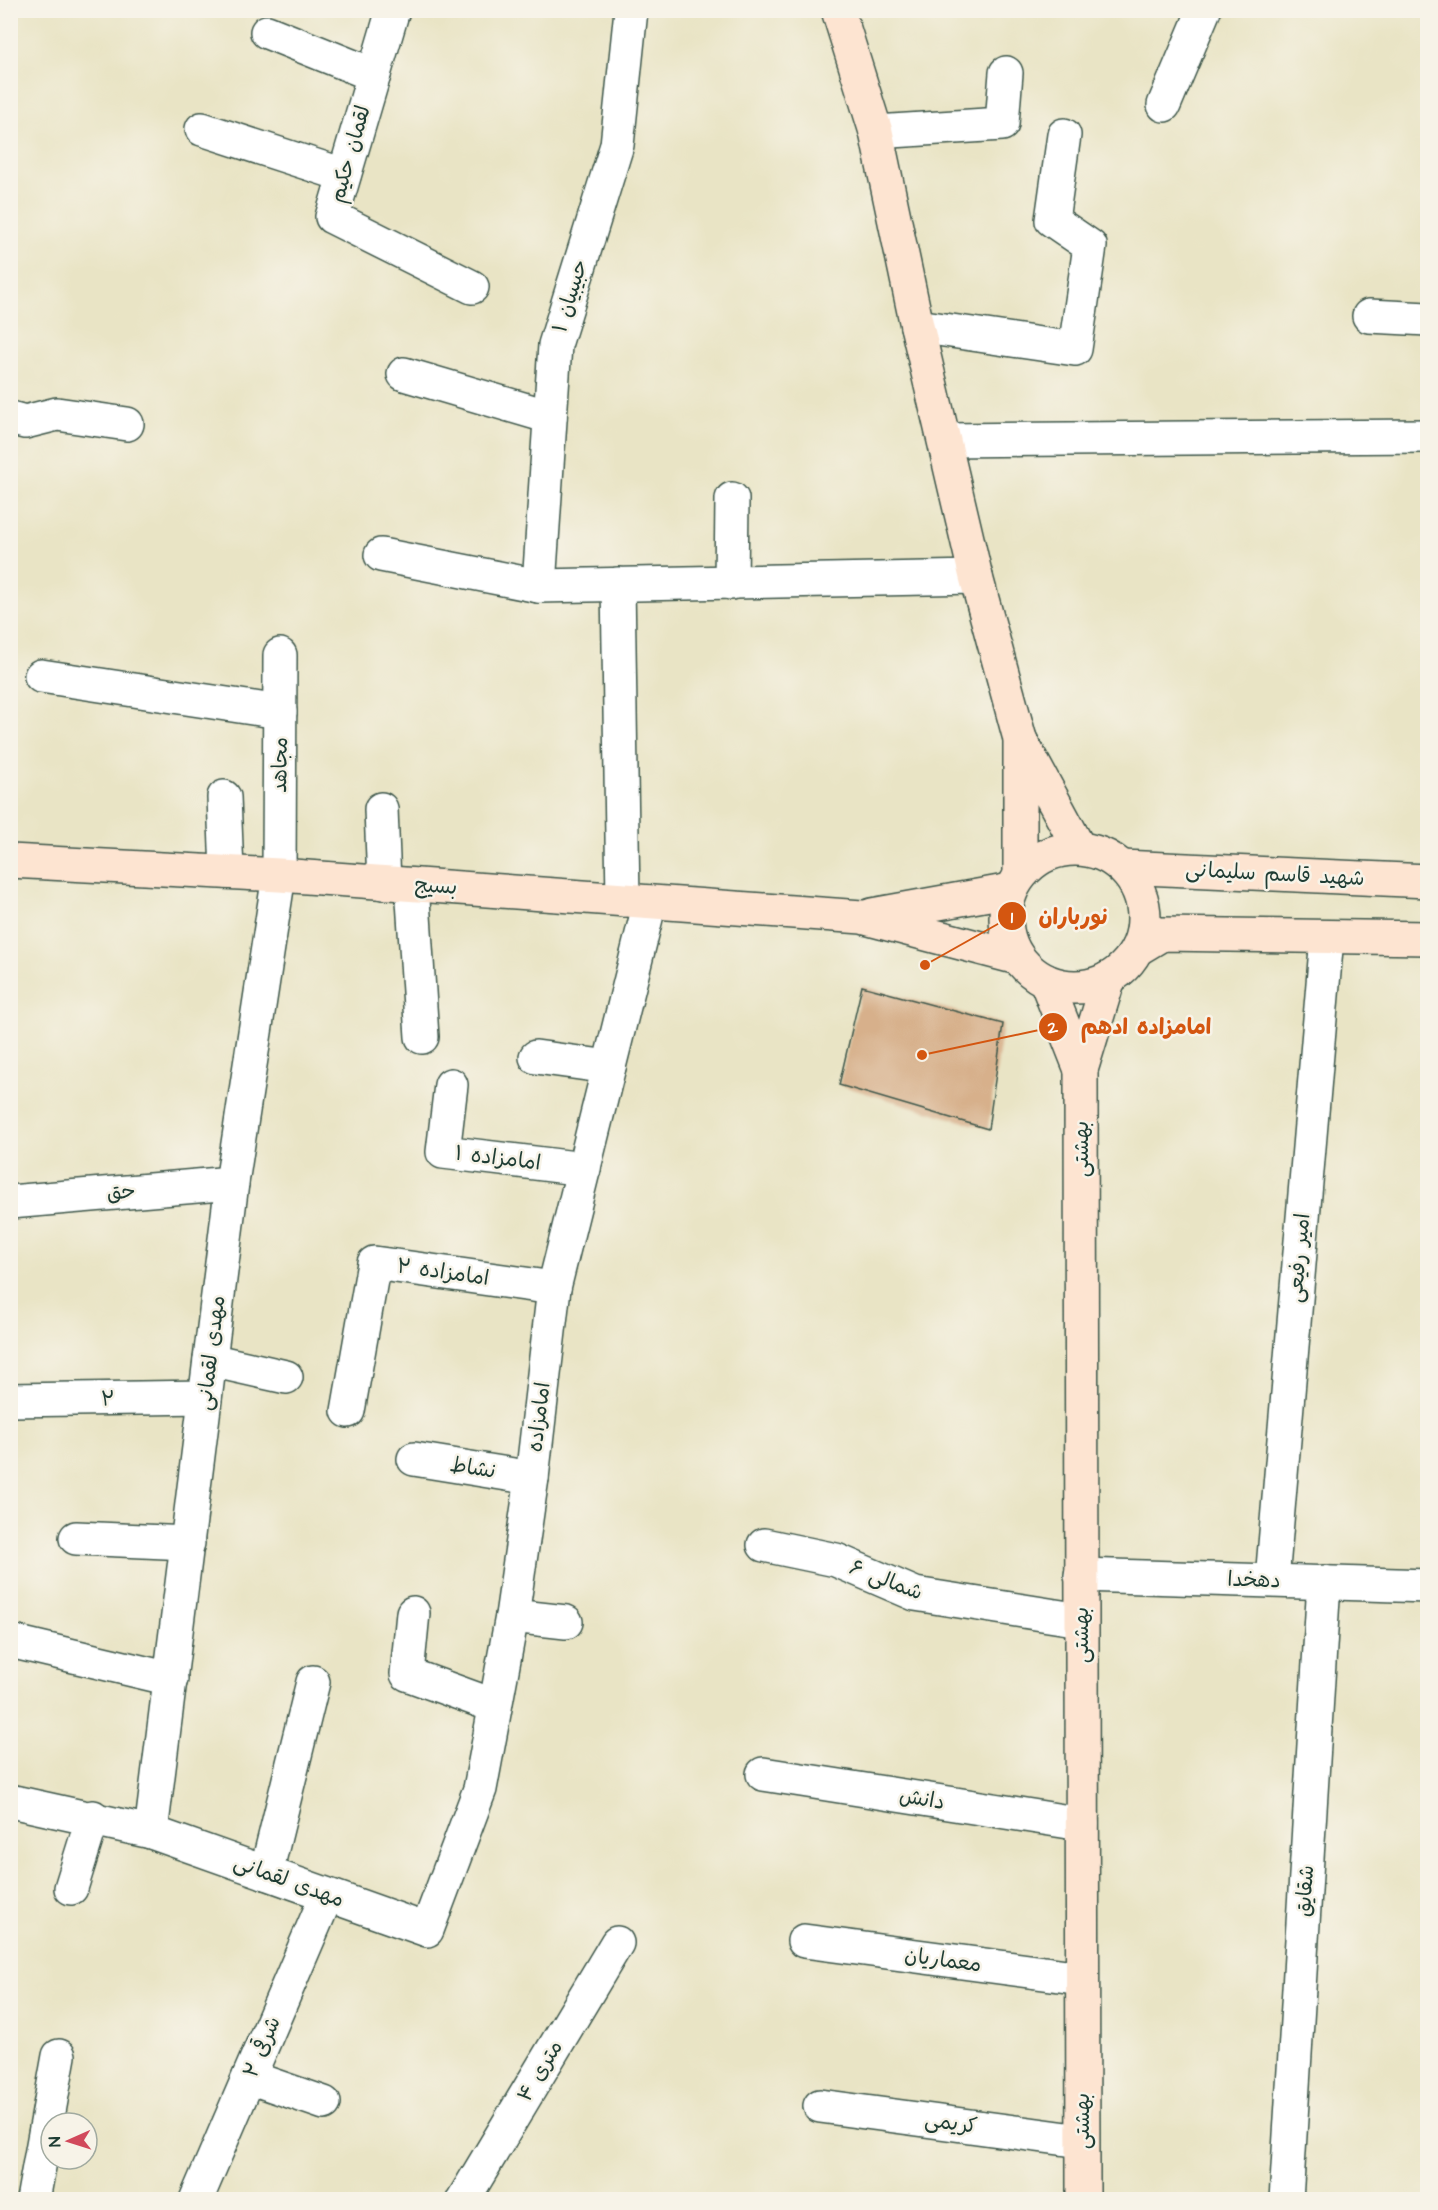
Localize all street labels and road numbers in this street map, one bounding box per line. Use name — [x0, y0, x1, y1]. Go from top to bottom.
street label: لقمان حکیم — [322, 102, 379, 206]
street label: حبیبیان ۱ — [545, 256, 595, 336]
street label: مجاهد — [265, 737, 295, 793]
street label: شهید قاسم سلیمانی — [1185, 855, 1365, 894]
street label: بسیج — [414, 870, 458, 902]
street label: بهشتی — [1067, 1121, 1096, 1177]
street label: امامزاده ۱ — [453, 1138, 543, 1178]
street label: حق — [105, 1176, 137, 1208]
street label: امیر رفیعی — [1281, 1212, 1317, 1304]
street label: امامزاده ۲ — [395, 1251, 491, 1293]
street label: مهدی لقمانی — [190, 1294, 232, 1412]
street label: امامزاده — [520, 1380, 558, 1454]
street label: ۲ — [101, 1384, 115, 1414]
street label: نشاط — [448, 1450, 498, 1486]
street label: شمالی ۶ — [845, 1553, 927, 1607]
street label: دهخدا — [1227, 1565, 1281, 1595]
street label: بهشتی — [1067, 1607, 1096, 1663]
street label: دانش — [897, 1781, 947, 1817]
street label: مهدی لقمانی — [230, 1848, 348, 1914]
street label: شقایق — [1289, 1864, 1321, 1918]
street label: معماریان — [903, 1940, 983, 1980]
street label: ۲ شرقی — [236, 2012, 288, 2082]
street label: ۴ متری — [510, 2035, 570, 2107]
street label: بهشتی — [1068, 2093, 1097, 2149]
street label: کریمی — [923, 2105, 979, 2141]

